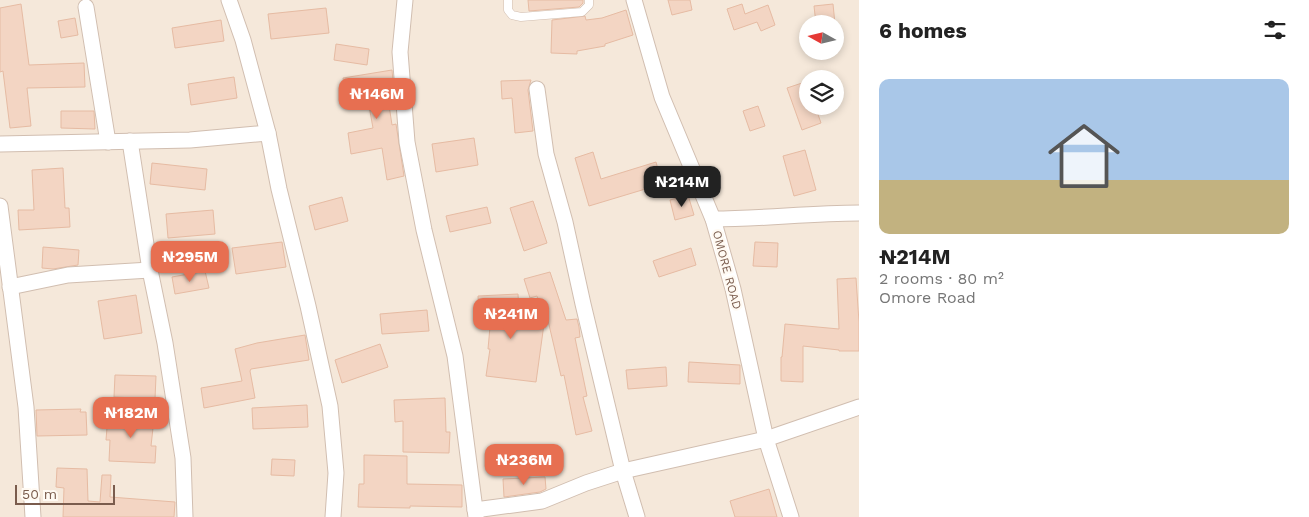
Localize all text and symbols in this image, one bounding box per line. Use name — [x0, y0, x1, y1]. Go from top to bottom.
north arrow — [799, 15, 844, 60]
map controls — [799, 15, 844, 115]
icon: filters — [1261, 16, 1289, 44]
text: 6 homes — [879, 18, 967, 43]
button: layers — [799, 70, 844, 115]
pin: ₦146M — [342, 78, 412, 120]
text: ₦146M — [350, 84, 404, 103]
icon: home — [1039, 111, 1129, 201]
pin: ₦214M — [647, 166, 717, 208]
text: ₦214M — [655, 172, 709, 191]
street label: OMORE ROAD — [710, 229, 744, 311]
pin: ₦295M — [155, 240, 225, 283]
text: ₦214M — [879, 244, 951, 269]
text: ₦295M — [162, 247, 218, 266]
text: 2 rooms · 80 m² — [879, 269, 1004, 288]
text: Omore Road — [879, 288, 976, 307]
pin: ₦241M — [476, 298, 546, 340]
text: ₦241M — [484, 304, 538, 323]
pin: ₦182M — [96, 396, 166, 439]
text: ₦182M — [104, 403, 158, 422]
pin: ₦236M — [489, 444, 559, 486]
text: ₦236M — [496, 450, 552, 469]
scale bar — [15, 482, 115, 505]
text: 50 m — [22, 486, 57, 502]

